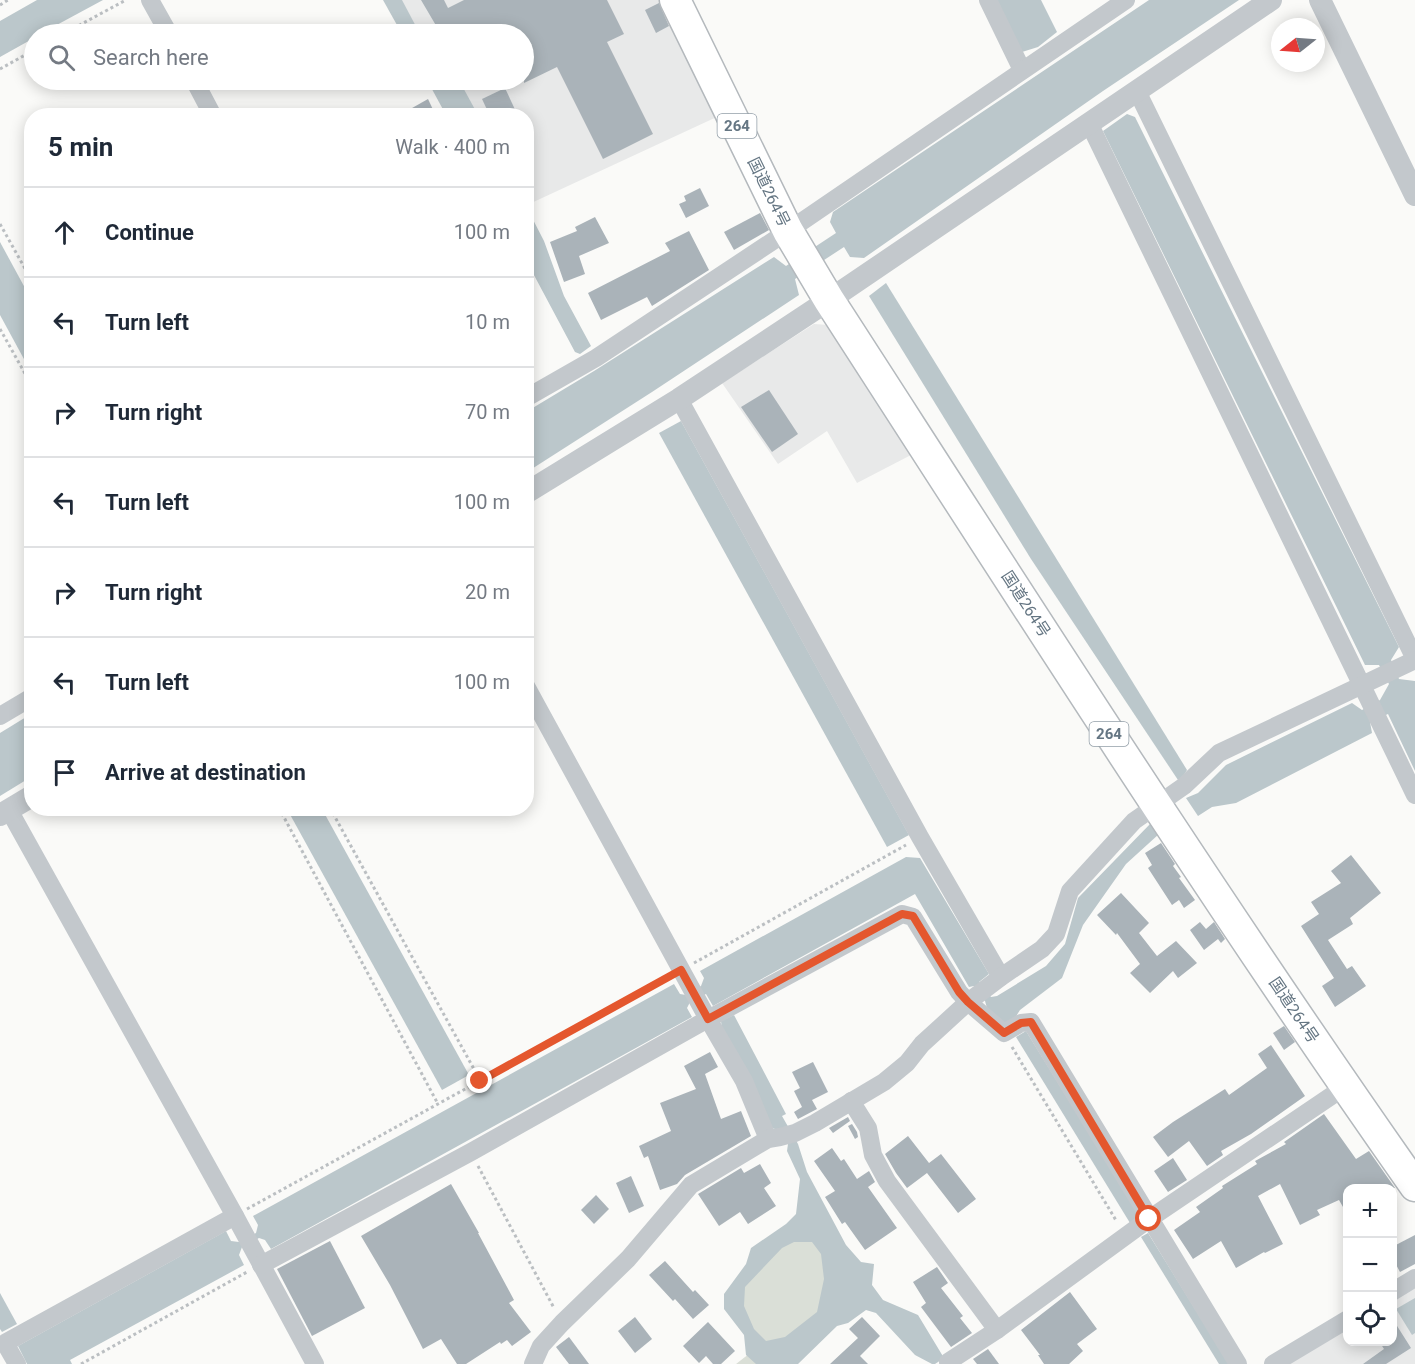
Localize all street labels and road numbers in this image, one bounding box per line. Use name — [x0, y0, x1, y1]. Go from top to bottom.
road number: 264 — [718, 114, 756, 138]
street label: 国道264号 — [744, 154, 794, 230]
street label: 国道264号 — [998, 567, 1054, 641]
road number: 264 — [1090, 722, 1128, 746]
street label: 国道264号 — [1265, 974, 1323, 1046]

